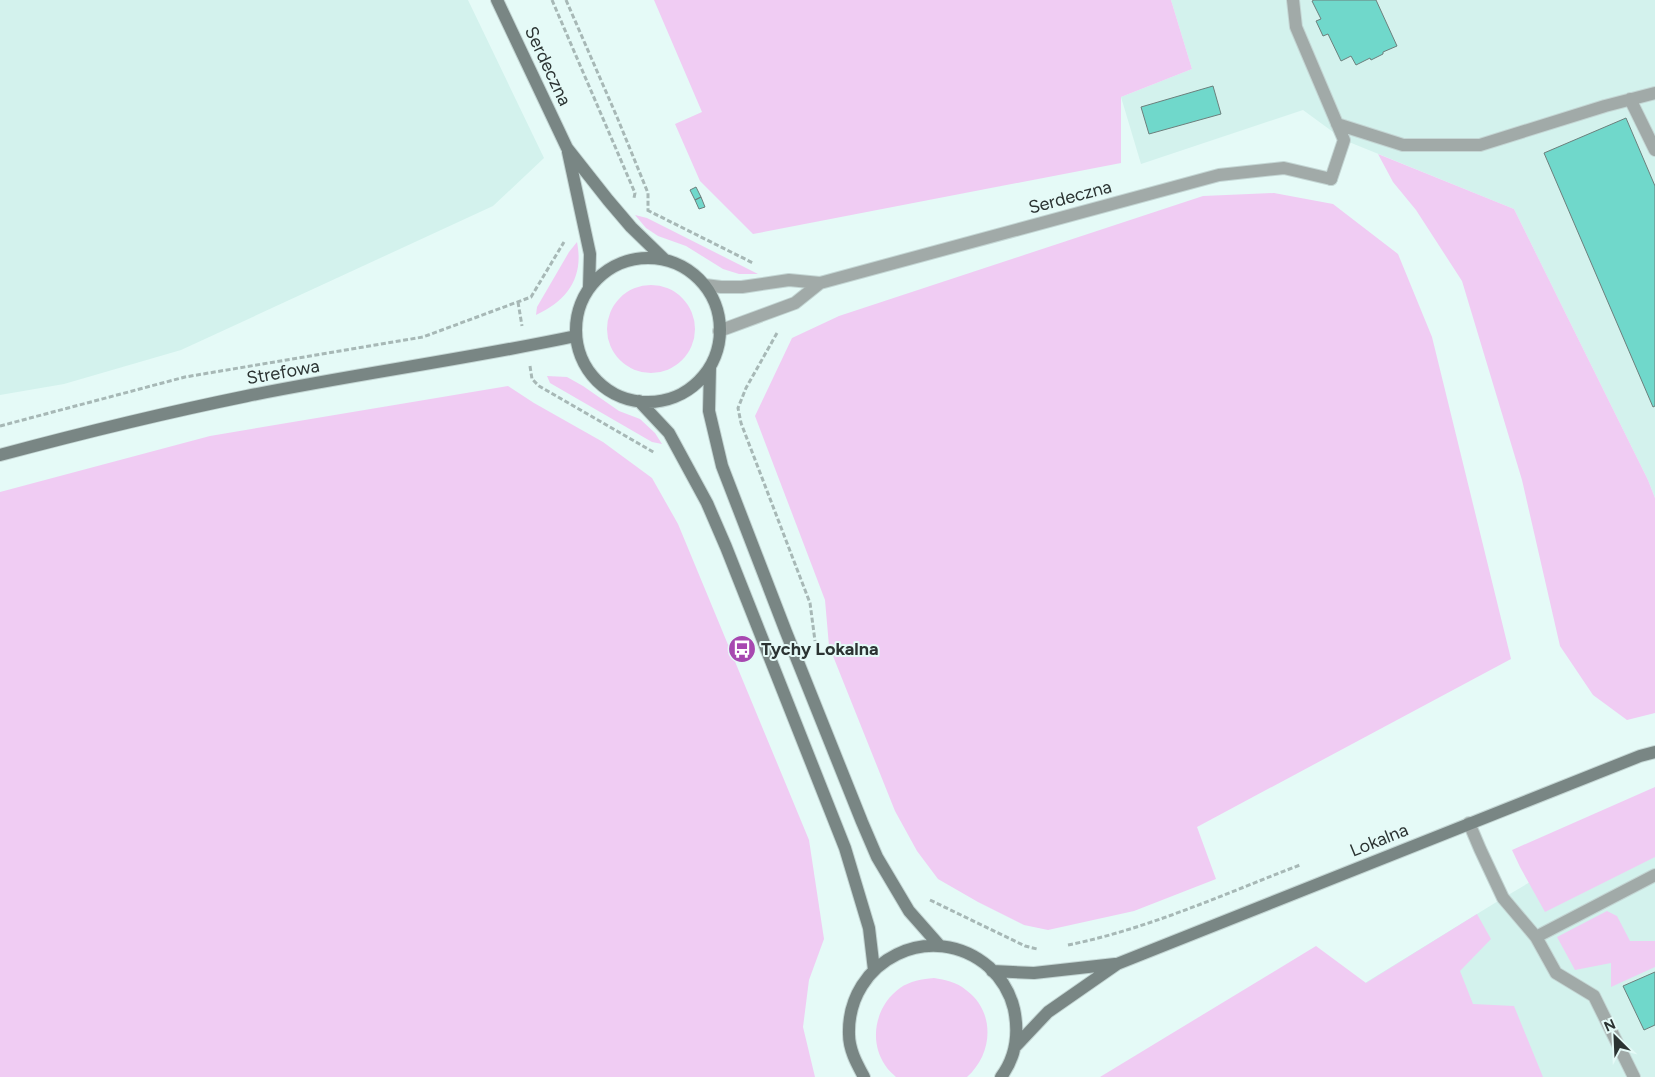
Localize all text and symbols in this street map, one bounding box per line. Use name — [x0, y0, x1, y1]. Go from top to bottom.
street label: Serdeczna — [520, 23, 576, 109]
street label: Serdeczna — [1026, 175, 1114, 219]
street label: Strefowa — [245, 355, 321, 389]
bus stop icon: Tychy Lokalna — [727, 634, 757, 664]
place label: Tychy Lokalna — [761, 638, 879, 660]
street label: Lokalna — [1347, 818, 1411, 862]
north arrow — [1590, 1012, 1640, 1062]
text: N — [1602, 1016, 1618, 1036]

